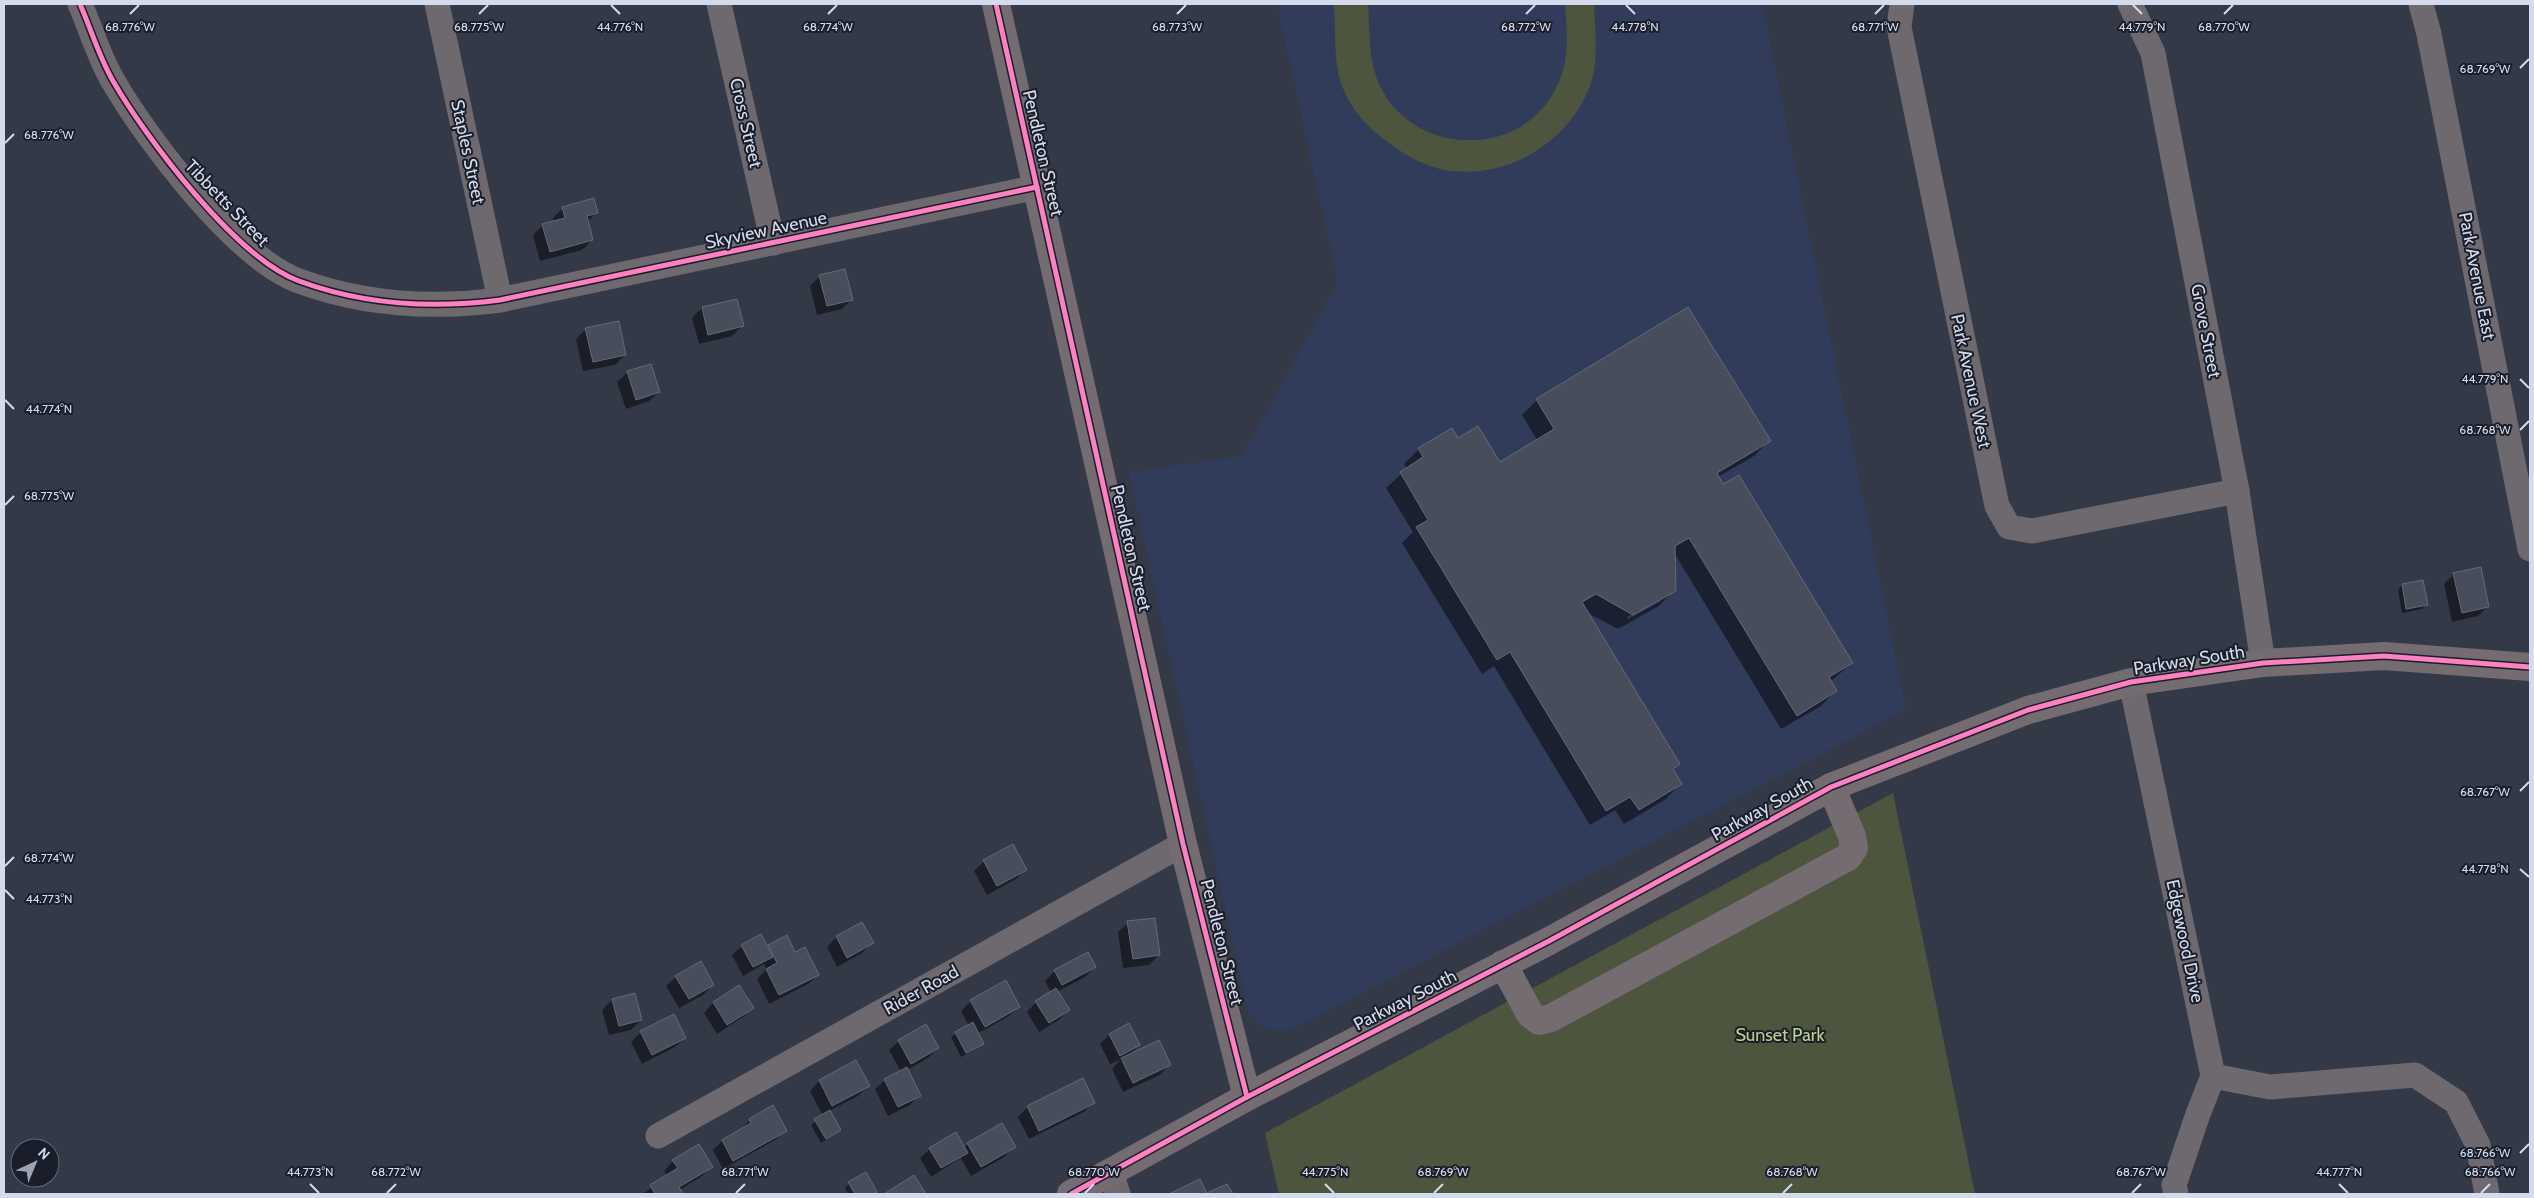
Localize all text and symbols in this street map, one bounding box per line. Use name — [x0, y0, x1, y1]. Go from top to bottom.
text: 68.776°W — [105, 19, 156, 34]
text: 68.775°W — [454, 19, 505, 34]
text: 44.776°N — [597, 19, 643, 34]
text: 68.774°W — [803, 19, 854, 34]
text: 68.773°W — [1152, 19, 1203, 34]
text: 68.772°W — [1501, 19, 1552, 34]
text: 44.778°N — [1611, 19, 1659, 34]
text: 68.771°W — [1851, 19, 1899, 34]
text: 44.779°N — [2118, 19, 2166, 34]
text: 68.770°W — [2198, 19, 2251, 34]
text: 68.769°W — [2460, 61, 2511, 76]
street label: Cross Street — [725, 76, 767, 170]
street label: Pendleton Street — [1018, 88, 1068, 218]
street label: Staples Street — [446, 98, 490, 206]
text: 68.776°W — [24, 127, 75, 142]
street label: Tibbetts Street — [180, 155, 274, 251]
street label: Skyview Avenue — [703, 206, 829, 254]
street label: Park Avenue East — [2454, 210, 2500, 342]
street label: Grove Street — [2186, 282, 2226, 380]
street label: Park Avenue West — [1946, 312, 1996, 450]
text: 44.779°N — [2461, 371, 2509, 386]
text: 44.774°N — [26, 401, 72, 416]
text: 68.768°W — [2459, 422, 2511, 437]
street label: Pendleton Street — [1106, 483, 1156, 613]
text: 68.775°W — [24, 488, 75, 503]
street label: Parkway South — [2132, 640, 2246, 680]
street label: Parkway South — [1707, 772, 1817, 846]
text: 68.767°W — [2460, 784, 2511, 799]
text: 68.774°W — [24, 850, 75, 865]
text: 44.778°N — [2461, 861, 2509, 876]
street label: Pendleton Street — [1196, 877, 1248, 1007]
street label: Edgewood Drive — [2161, 878, 2209, 1004]
text: 44.773°N — [26, 891, 72, 906]
street label: Rider Road — [880, 960, 962, 1020]
street label: Parkway South — [1350, 965, 1460, 1035]
park label: Sunset Park — [1735, 1024, 1825, 1046]
north arrow — [10, 1138, 60, 1188]
text: N — [34, 1144, 54, 1164]
text: 68.766°W — [2460, 1145, 2511, 1160]
text: 44.773°N — [287, 1164, 333, 1179]
text: 68.772°W — [371, 1164, 422, 1179]
text: 68.771°W — [721, 1164, 769, 1179]
text: 68.770°W — [1068, 1164, 1121, 1179]
text: 44.775°N — [1302, 1164, 1348, 1179]
text: 68.769°W — [1418, 1164, 1469, 1179]
text: 68.768°W — [1766, 1164, 1818, 1179]
text: 68.767°W — [2116, 1164, 2167, 1179]
text: 44.777°N — [2316, 1164, 2362, 1179]
text: 68.766°W — [2465, 1164, 2516, 1179]

